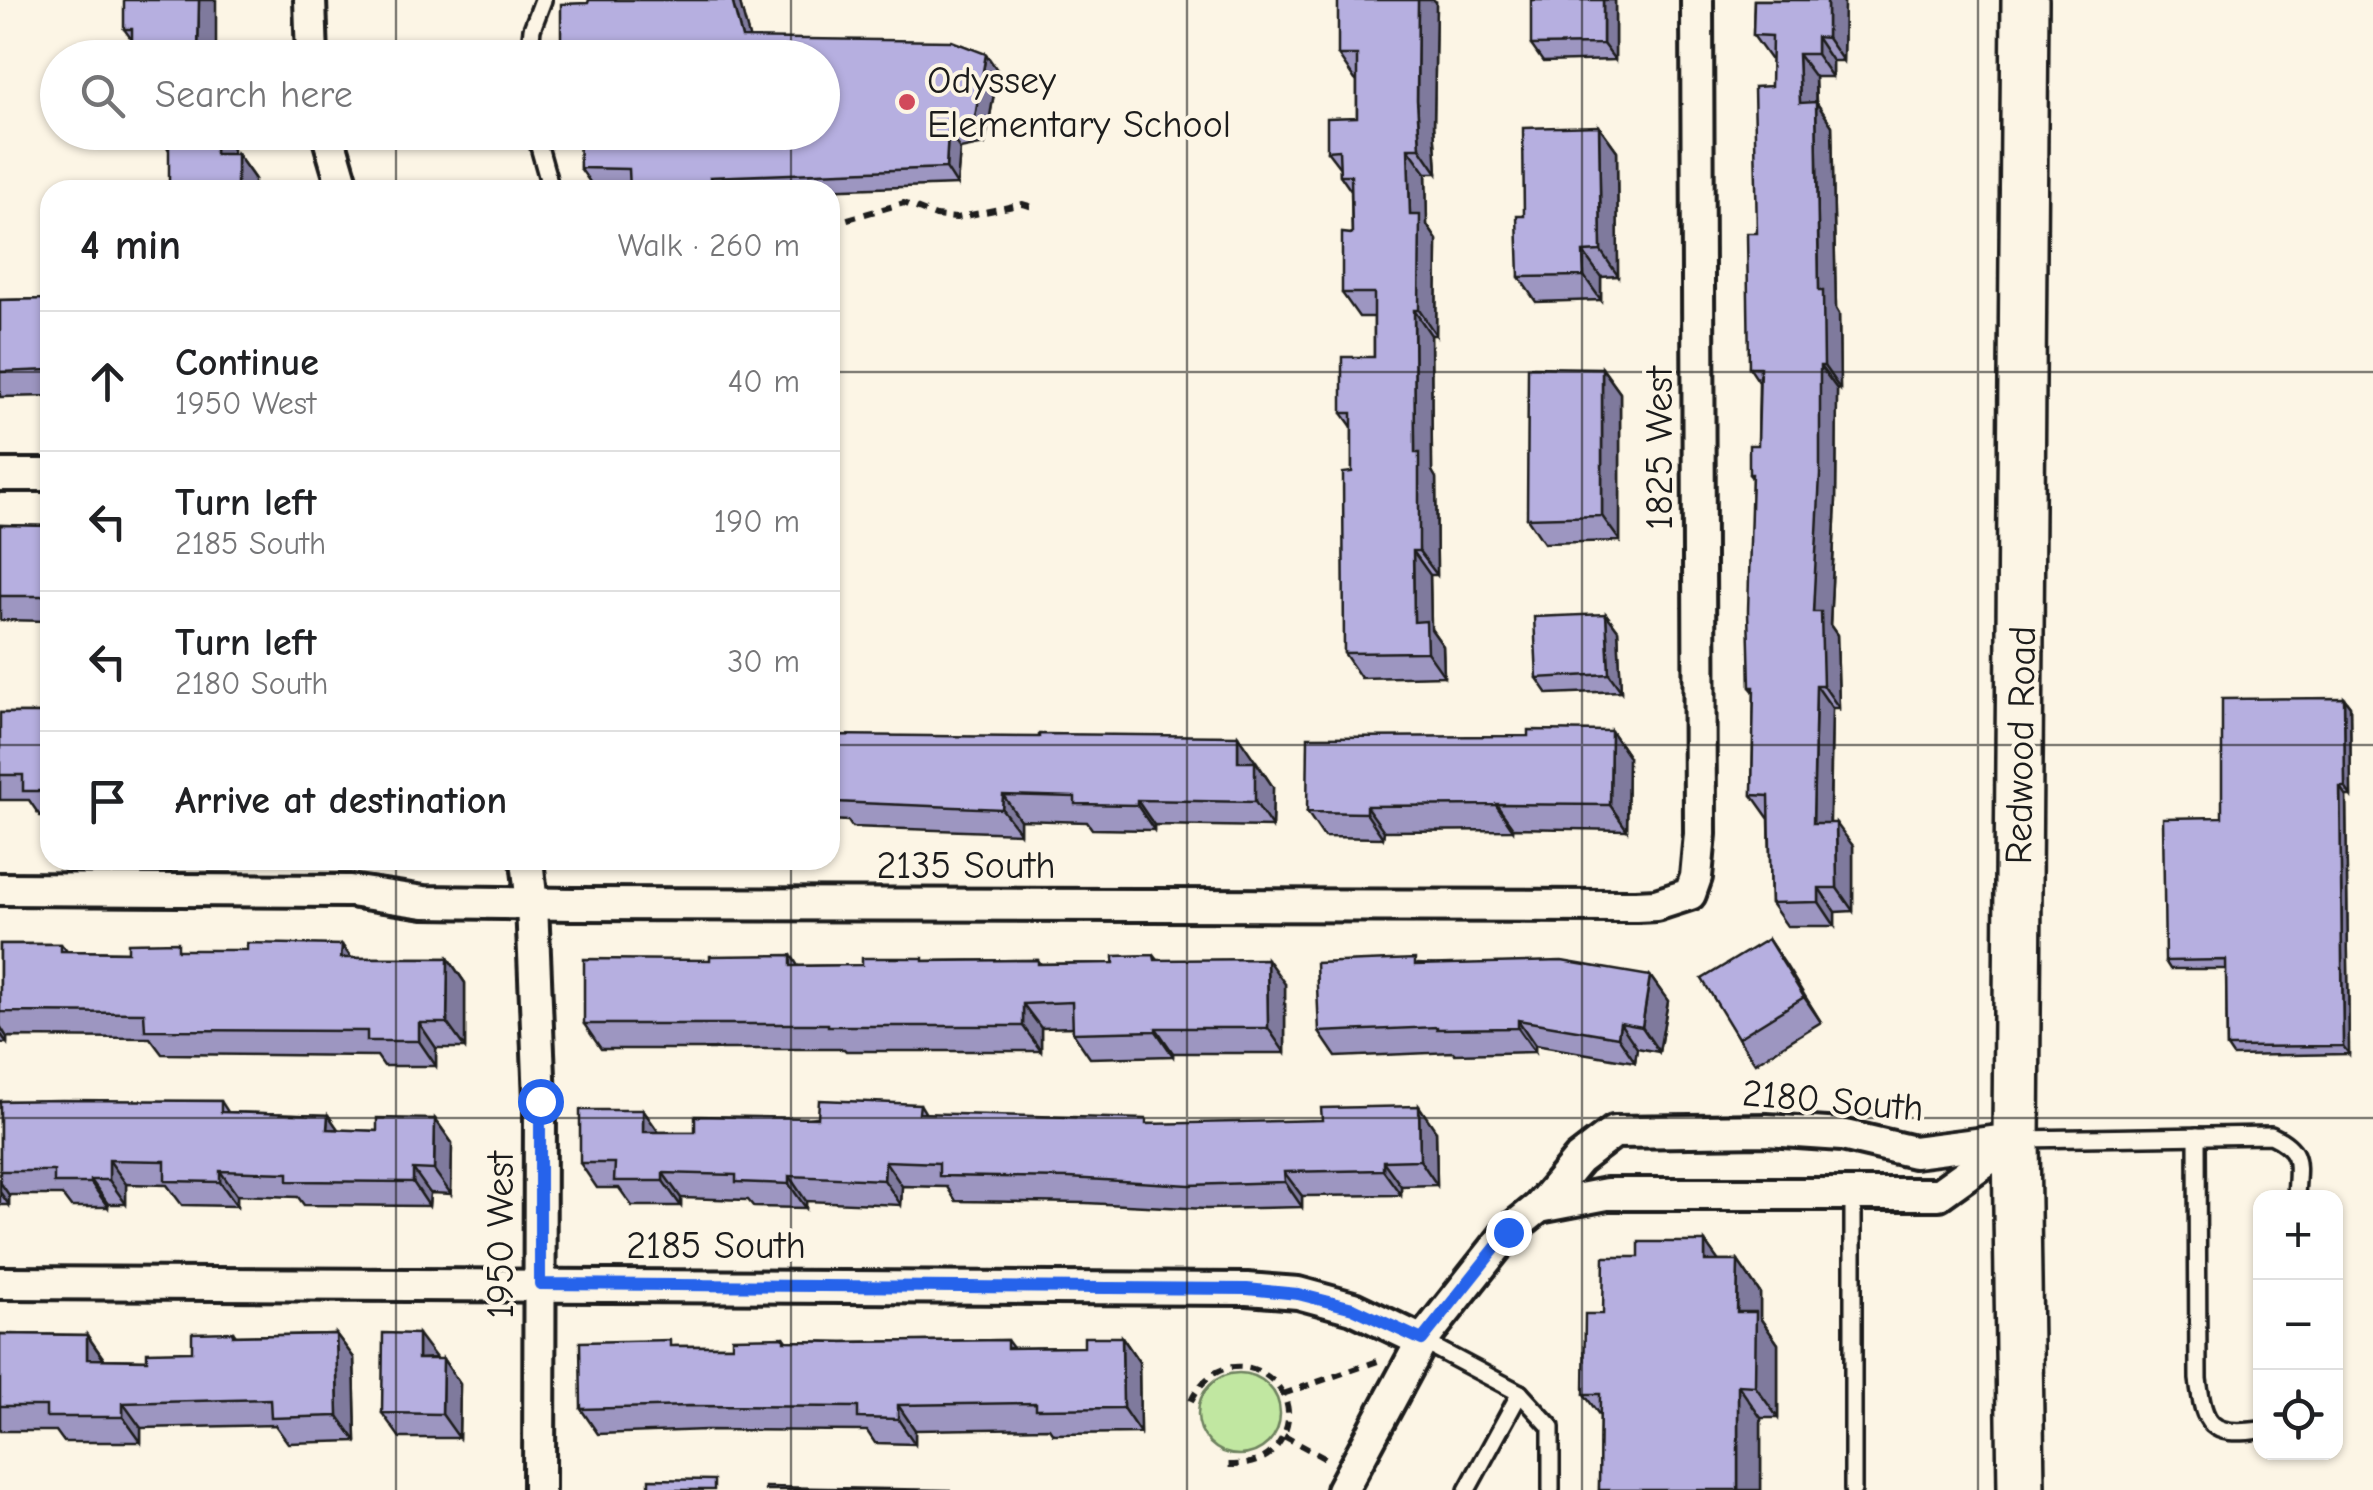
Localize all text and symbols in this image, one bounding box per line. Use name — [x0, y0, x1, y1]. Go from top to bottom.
search box — [40, 40, 840, 150]
place label: Odyssey Elementary School — [927, 59, 1231, 147]
icon: search — [75, 68, 130, 123]
text: Search here — [155, 73, 353, 117]
marker: Odyssey Elementary School — [896, 91, 918, 113]
text: 4 min — [80, 221, 181, 270]
text: Walk · 260 m — [618, 227, 800, 264]
text: Continue — [175, 341, 319, 385]
icon: ahead — [80, 354, 135, 409]
text: 40 m — [728, 363, 800, 400]
street label: 1825 West — [1638, 365, 1682, 530]
text: 1950 West — [175, 385, 316, 422]
text: Turn left — [175, 481, 316, 525]
icon: left — [80, 494, 135, 549]
text: 190 m — [714, 503, 800, 540]
text: 2185 South — [175, 525, 326, 562]
text: Turn left — [175, 621, 316, 665]
street label: Redwood Road — [1997, 625, 2045, 865]
icon: left — [80, 634, 135, 689]
text: 30 m — [727, 643, 800, 680]
text: 2180 South — [175, 665, 328, 702]
icon: arrive — [80, 774, 135, 829]
text: Arrive at destination — [175, 779, 507, 823]
street label: 2135 South — [876, 844, 1056, 888]
street label: 2180 South — [1740, 1071, 1926, 1131]
route start — [518, 1079, 564, 1125]
street label: 1950 West — [479, 1150, 523, 1319]
map controls — [2253, 1190, 2343, 1460]
button: + — [2253, 1190, 2343, 1280]
route end — [1486, 1210, 1532, 1256]
street label: 2185 South — [626, 1224, 806, 1268]
button: − — [2253, 1280, 2343, 1370]
button: locate — [2253, 1370, 2343, 1460]

